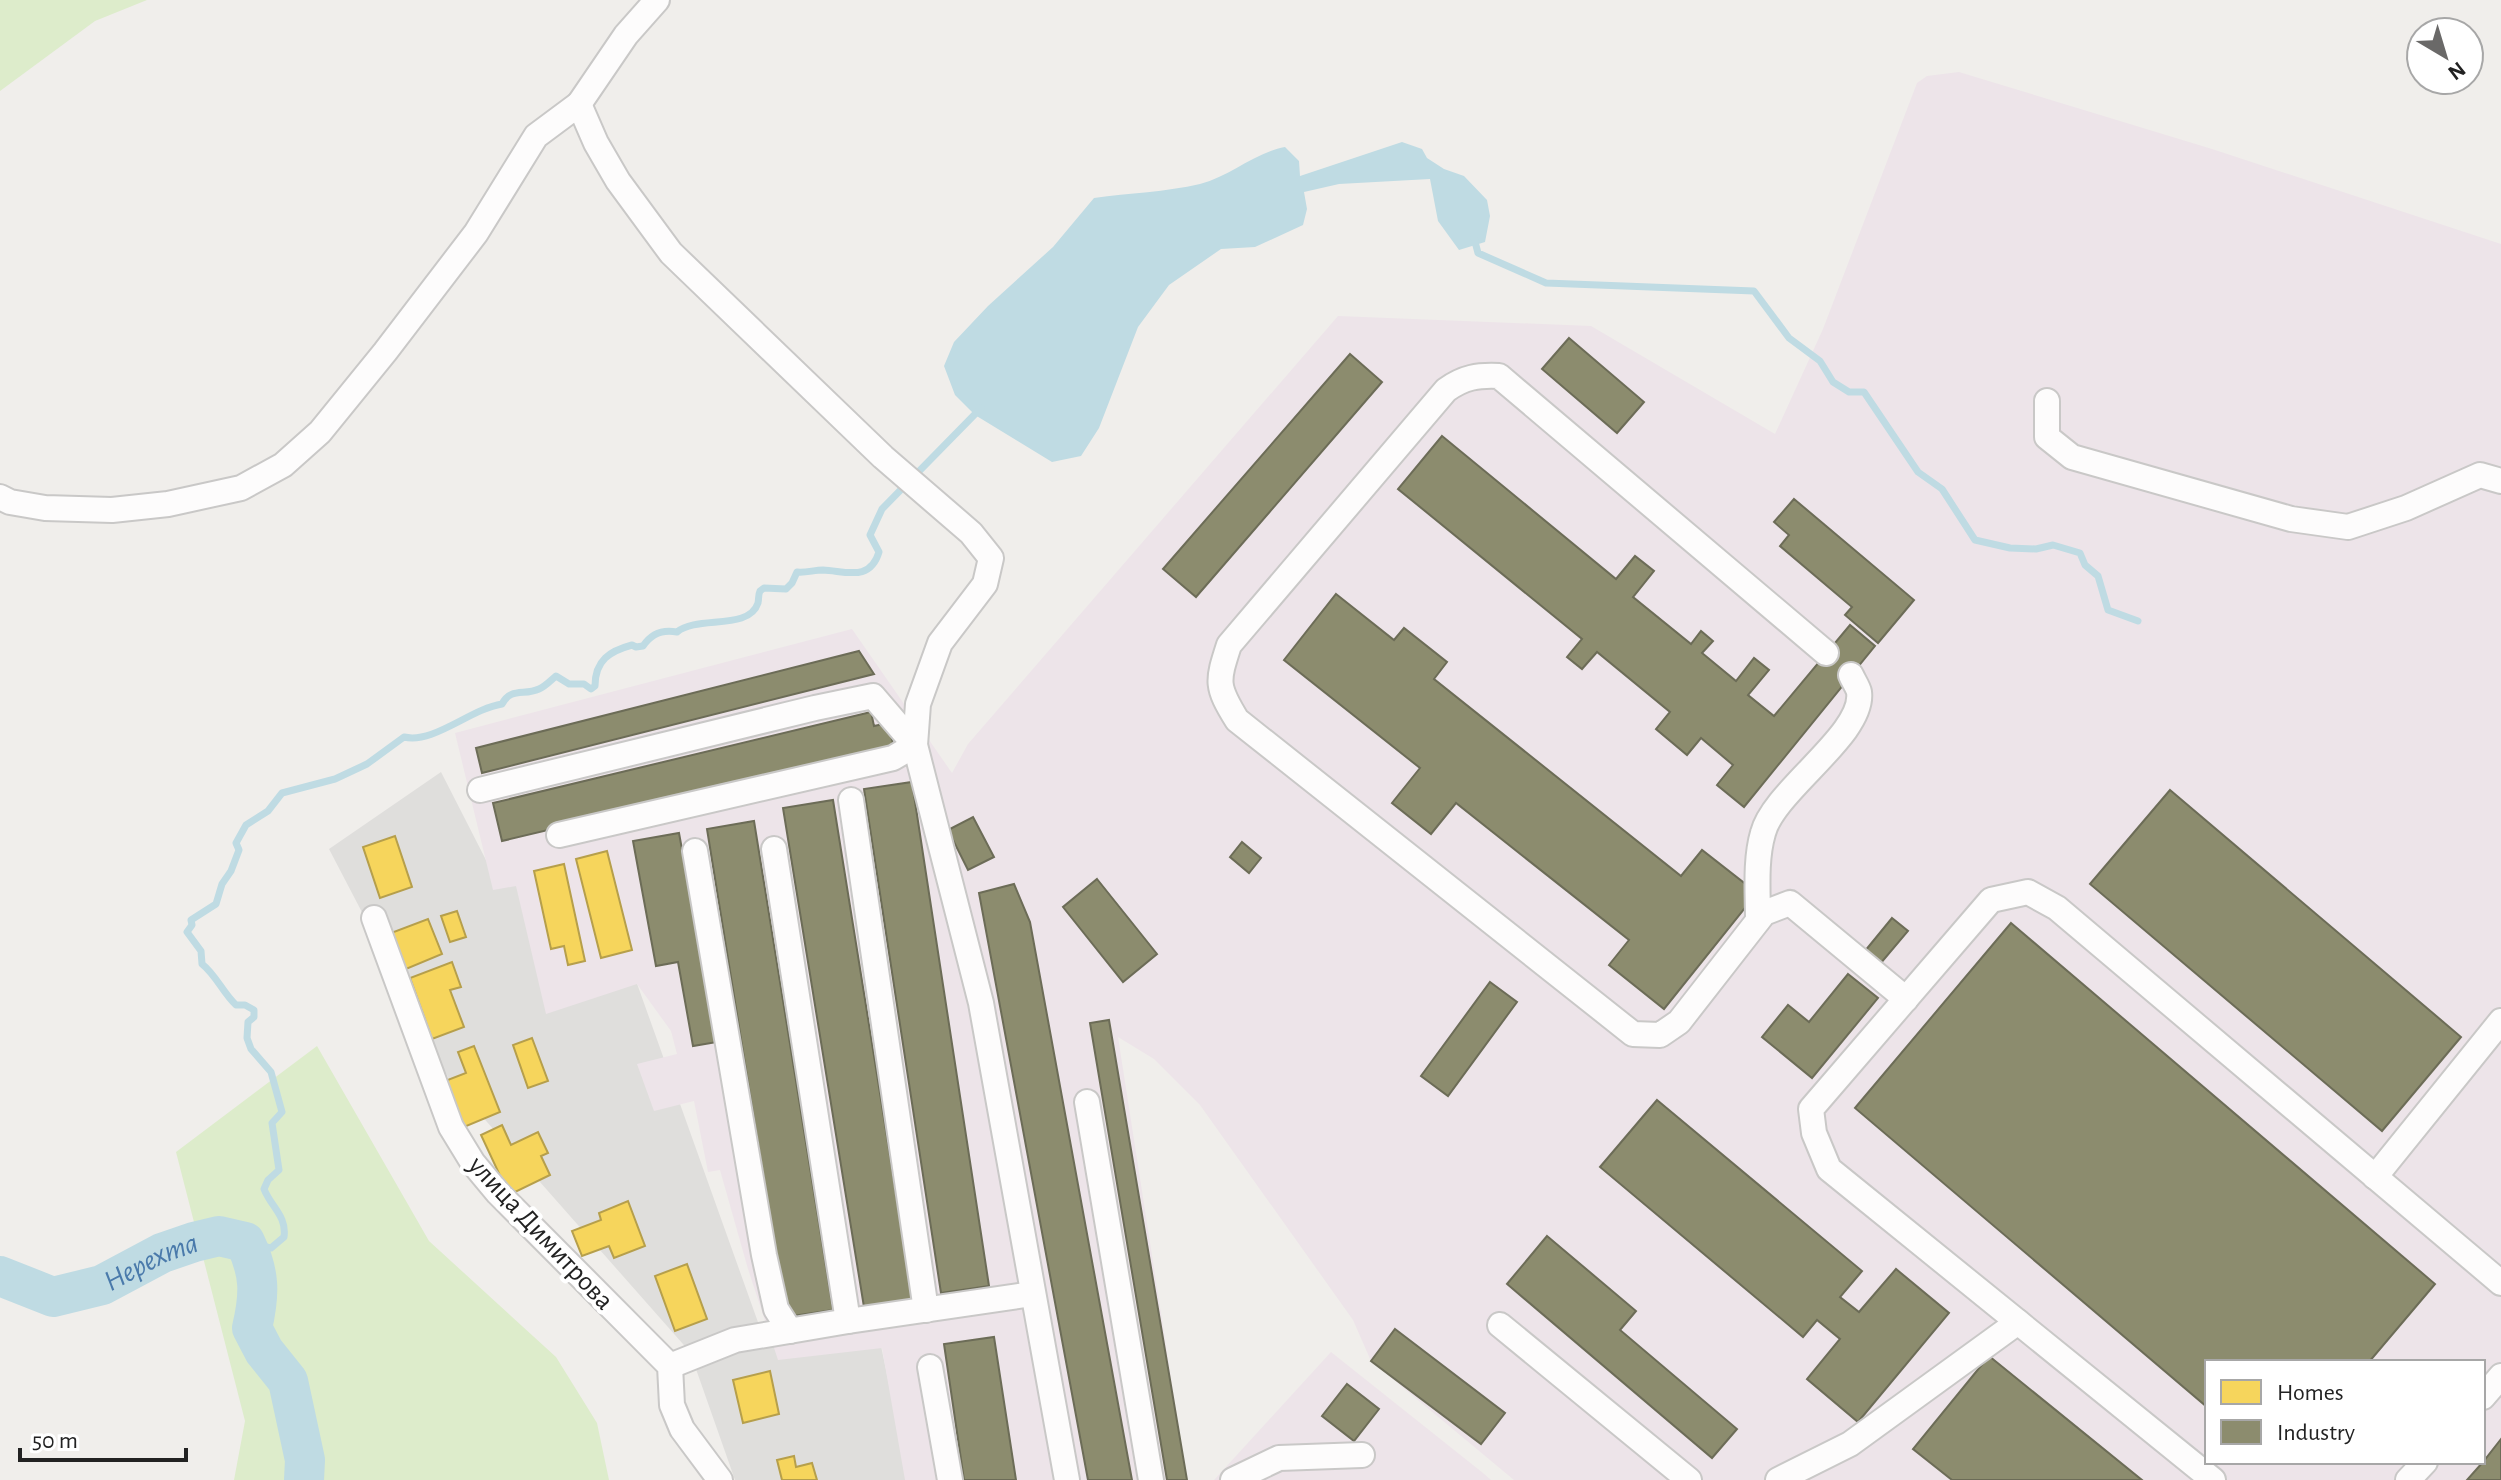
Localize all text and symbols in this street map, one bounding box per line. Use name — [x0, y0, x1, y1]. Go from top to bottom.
north arrow — [2405, 16, 2485, 96]
text: N — [2444, 58, 2469, 84]
street label: улица Димитрова — [462, 1150, 619, 1316]
water label: Нерехта — [99, 1228, 202, 1297]
legend — [2205, 1360, 2485, 1464]
text: Homes — [2277, 1381, 2344, 1405]
scale bar — [20, 1412, 186, 1462]
text: Industry — [2277, 1421, 2355, 1445]
text: 50 m — [32, 1429, 78, 1453]

